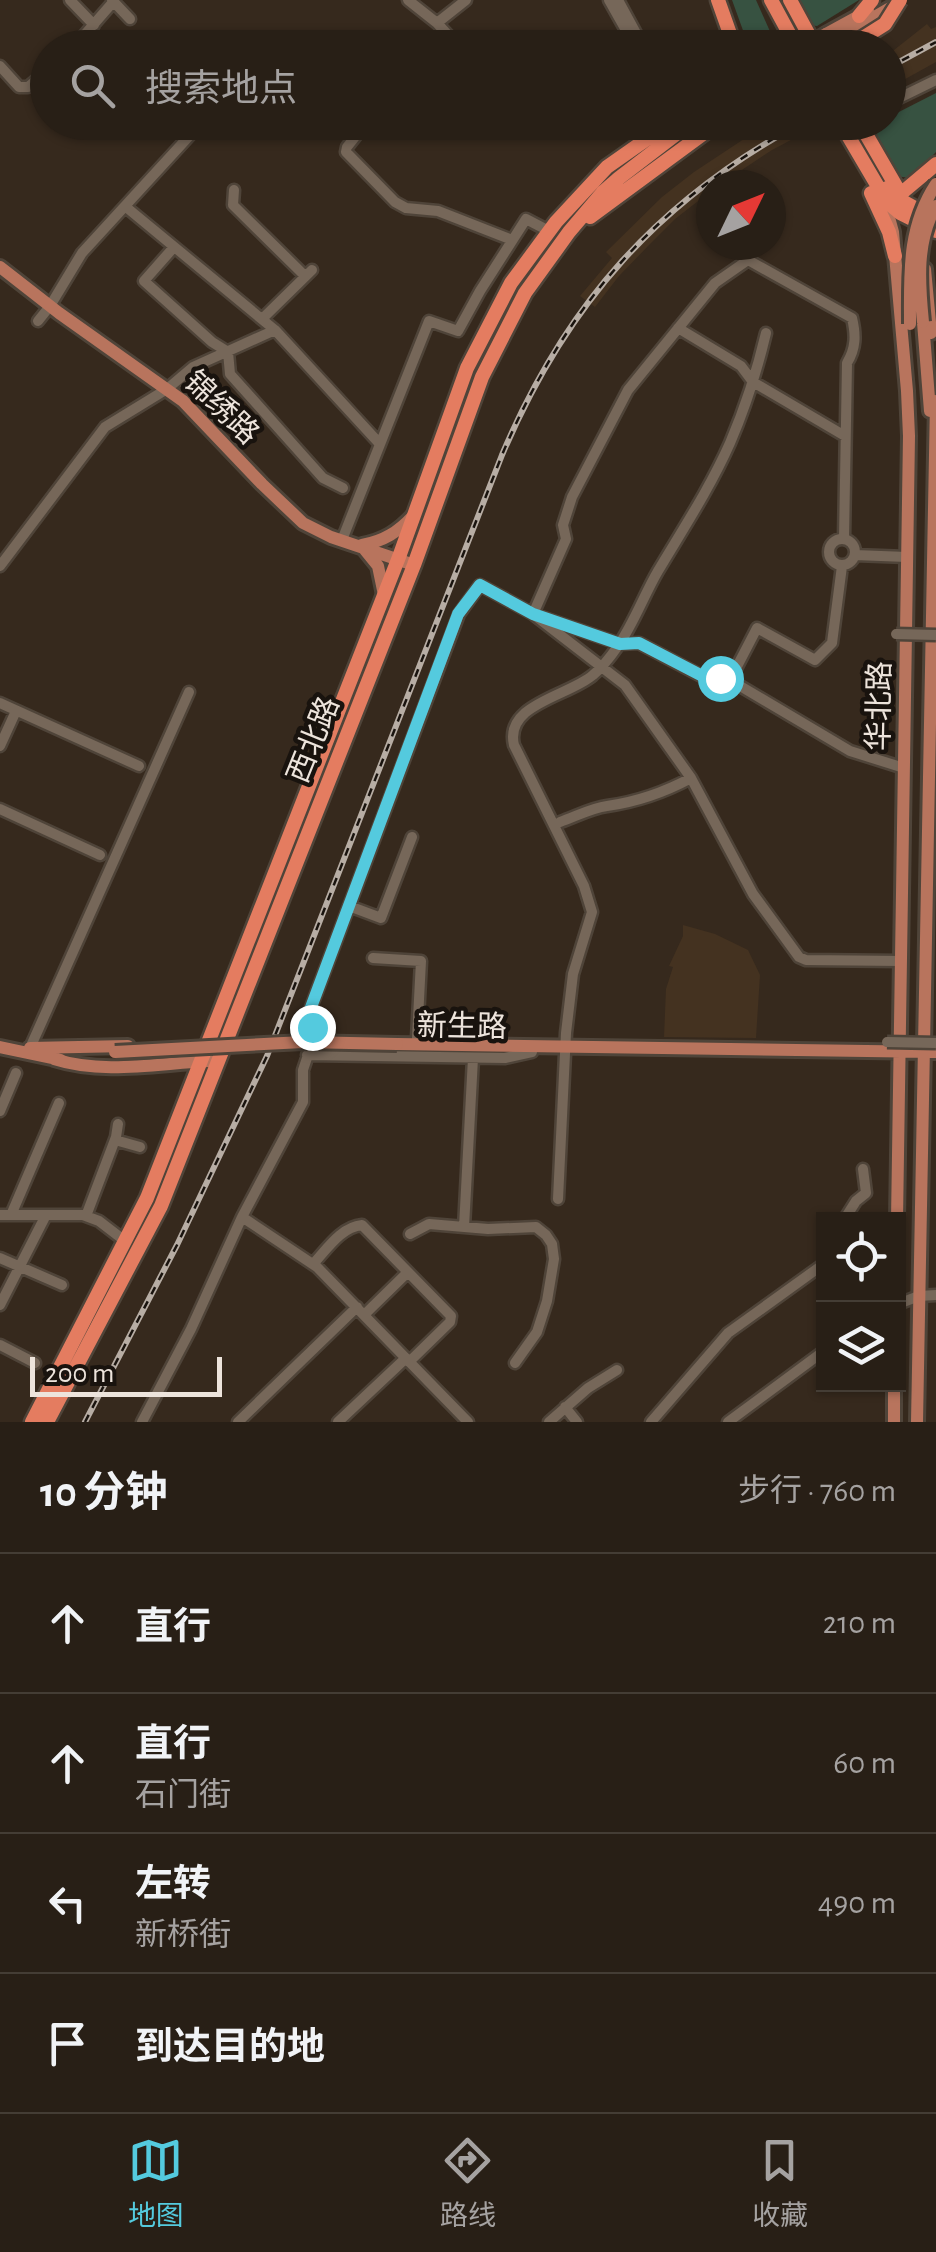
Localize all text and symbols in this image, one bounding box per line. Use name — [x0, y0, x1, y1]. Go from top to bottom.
search box — [30, 30, 906, 140]
icon: search — [65, 58, 120, 113]
text: 搜索地点 — [145, 71, 297, 109]
north arrow — [696, 170, 786, 260]
street label: 锦绣路 — [178, 365, 265, 450]
route start — [698, 656, 744, 702]
street label: 华北路 — [862, 661, 896, 751]
street label: 西北路 — [281, 692, 345, 787]
route end — [290, 1005, 336, 1051]
street label: 新生路 — [417, 1009, 507, 1043]
map controls — [816, 1212, 906, 1392]
button: locate — [816, 1212, 906, 1302]
button: layers — [816, 1302, 906, 1392]
scale bar — [30, 1352, 222, 1396]
text: 200 m — [45, 1360, 114, 1388]
text: 10 分钟 — [40, 1472, 167, 1514]
text: 步行 · 760 m — [738, 1475, 896, 1507]
icon: ahead — [40, 1596, 95, 1651]
text: 210 m — [823, 1607, 896, 1639]
text: 直行 — [135, 1609, 211, 1647]
text: 直行 — [135, 1726, 211, 1764]
icon: ahead — [40, 1736, 95, 1791]
text: 60 m — [833, 1747, 896, 1779]
text: 石门街 — [135, 1779, 231, 1811]
text: 左转 — [135, 1866, 211, 1904]
icon: left — [40, 1876, 95, 1931]
text: 490 m — [818, 1887, 896, 1919]
text: 新桥街 — [135, 1919, 231, 1951]
icon: arrive — [40, 2016, 95, 2071]
text: 到达目的地 — [135, 2029, 325, 2067]
tab: 地图 — [128, 2133, 184, 2234]
tab: 路线 — [440, 2133, 496, 2234]
tab: 收藏 — [752, 2133, 808, 2234]

